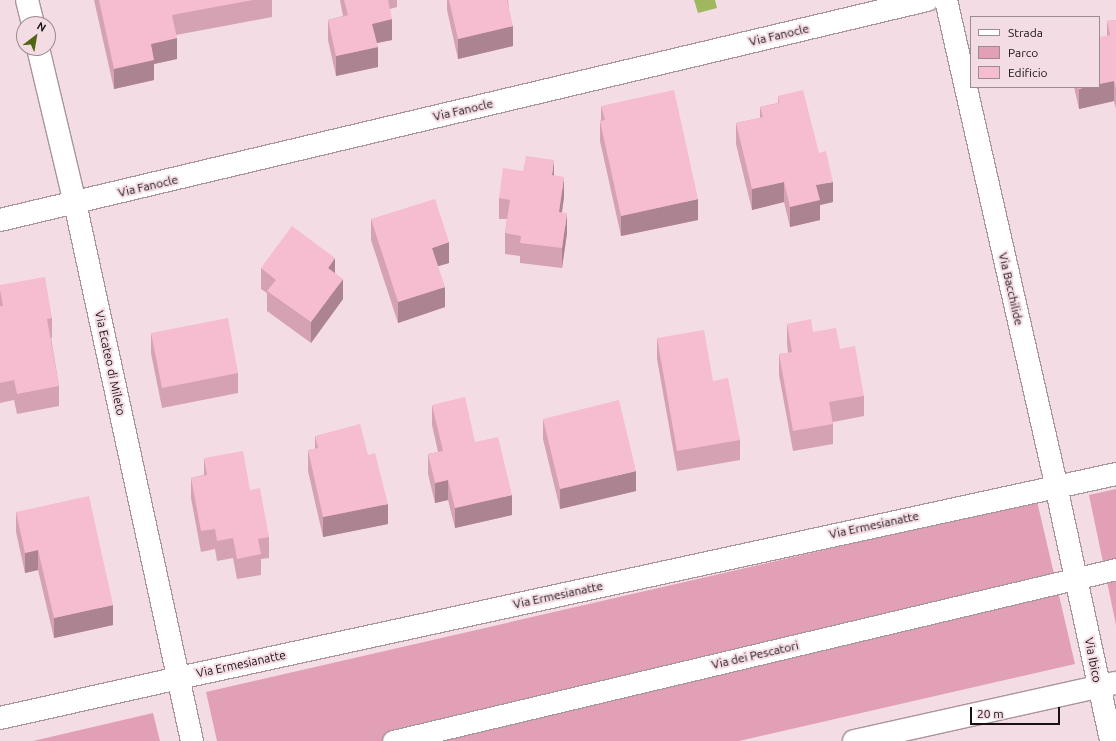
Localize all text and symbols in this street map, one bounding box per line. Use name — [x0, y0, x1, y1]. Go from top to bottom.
north arrow — [16, 16, 56, 56]
legend — [970, 16, 1100, 88]
text: N — [35, 19, 48, 34]
street label: Via Fanocle — [748, 21, 810, 49]
text: Strada — [1008, 26, 1043, 39]
text: Parco — [1008, 46, 1038, 59]
text: Edificio — [1008, 66, 1048, 79]
street label: Via Fanocle — [432, 96, 494, 124]
street label: Via Fanocle — [117, 172, 179, 200]
street label: Via Bacchilide — [996, 251, 1026, 327]
street label: Via Ecateo di Mileto — [92, 309, 128, 417]
street label: Via Ermesianatte — [828, 508, 920, 542]
street label: Via Ermesianatte — [512, 578, 604, 612]
street label: Via Ibico — [1082, 636, 1104, 684]
street label: Via dei Pescatori — [710, 638, 800, 672]
street label: Via Ermesianatte — [195, 647, 287, 681]
scale bar — [972, 699, 1062, 725]
text: 20 m — [977, 707, 1004, 720]

